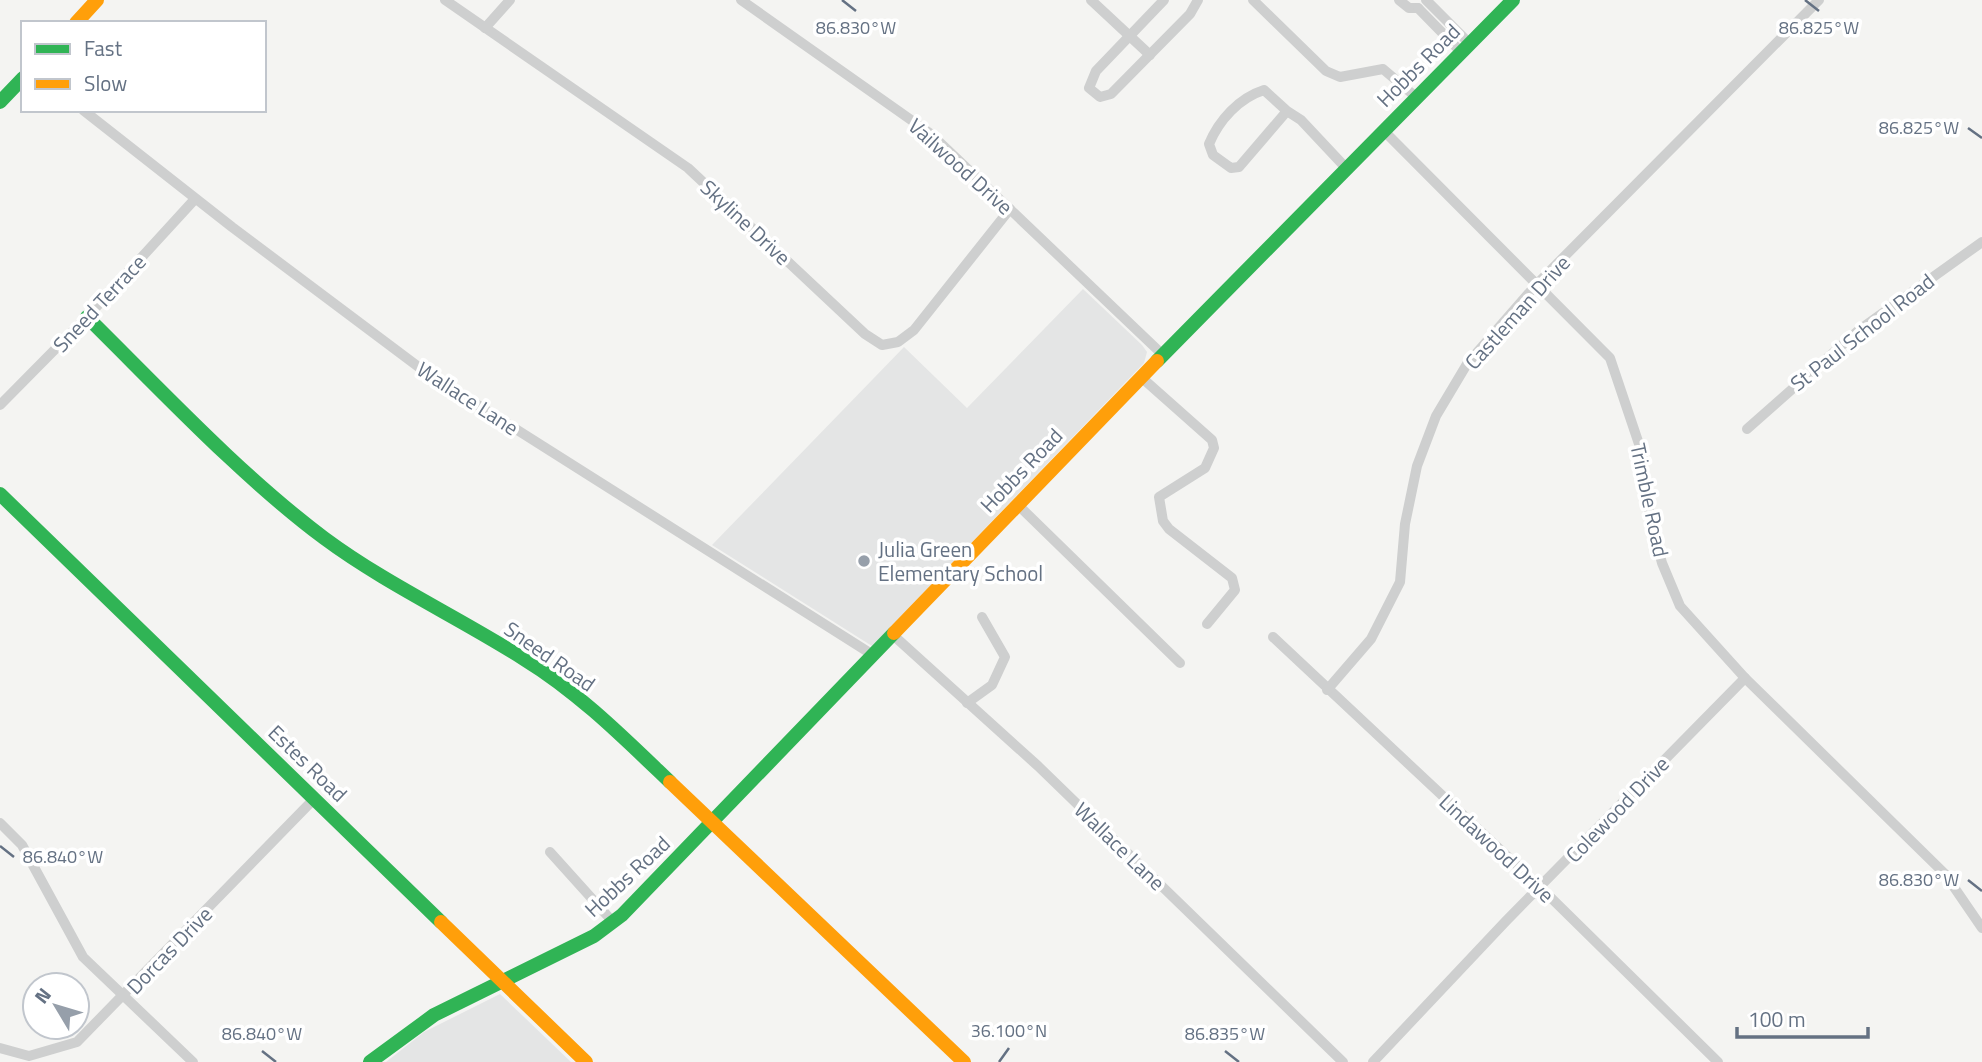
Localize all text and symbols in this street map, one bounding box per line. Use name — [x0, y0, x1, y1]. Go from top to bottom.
text: 86.830°W — [816, 14, 896, 41]
text: 86.825°W — [1779, 14, 1859, 41]
street label: Hobbs Road — [1369, 16, 1467, 114]
legend — [21, 21, 266, 112]
text: Fast — [84, 32, 123, 64]
text: Slow — [84, 67, 127, 99]
street label: Vailwood Drive — [901, 110, 1021, 222]
text: 86.825°W — [1879, 114, 1959, 141]
street label: Skyline Drive — [694, 172, 798, 272]
street label: Sneed Terrace — [45, 247, 153, 359]
street label: Castleman Drive — [1457, 248, 1577, 376]
street label: St Paul School Road — [1783, 265, 1941, 399]
street label: Wallace Lane — [411, 353, 525, 443]
street label: Hobbs Road — [972, 420, 1070, 520]
street label: Trimble Road — [1622, 440, 1678, 560]
place label: Julia Green Elementary School — [878, 533, 1043, 589]
marker: Julia Green Elementary School — [856, 553, 872, 569]
street label: Sneed Road — [498, 613, 602, 699]
street label: Estes Road — [261, 717, 355, 809]
street label: Colewood Drive — [1558, 748, 1676, 870]
street label: Lindawood Drive — [1432, 786, 1562, 910]
street label: Wallace Lane — [1067, 794, 1173, 898]
street label: Hobbs Road — [577, 828, 677, 924]
text: 86.840°W — [23, 843, 103, 870]
text: 86.830°W — [1879, 866, 1959, 893]
street label: Dorcas Drive — [119, 899, 219, 1001]
north arrow — [21, 971, 91, 1041]
text: N — [27, 981, 58, 1009]
scale bar — [1737, 996, 1868, 1040]
text: 100 m — [1748, 1003, 1805, 1035]
text: 36.100°N — [971, 1017, 1047, 1044]
text: 86.840°W — [222, 1020, 302, 1047]
text: 86.835°W — [1185, 1020, 1265, 1047]

